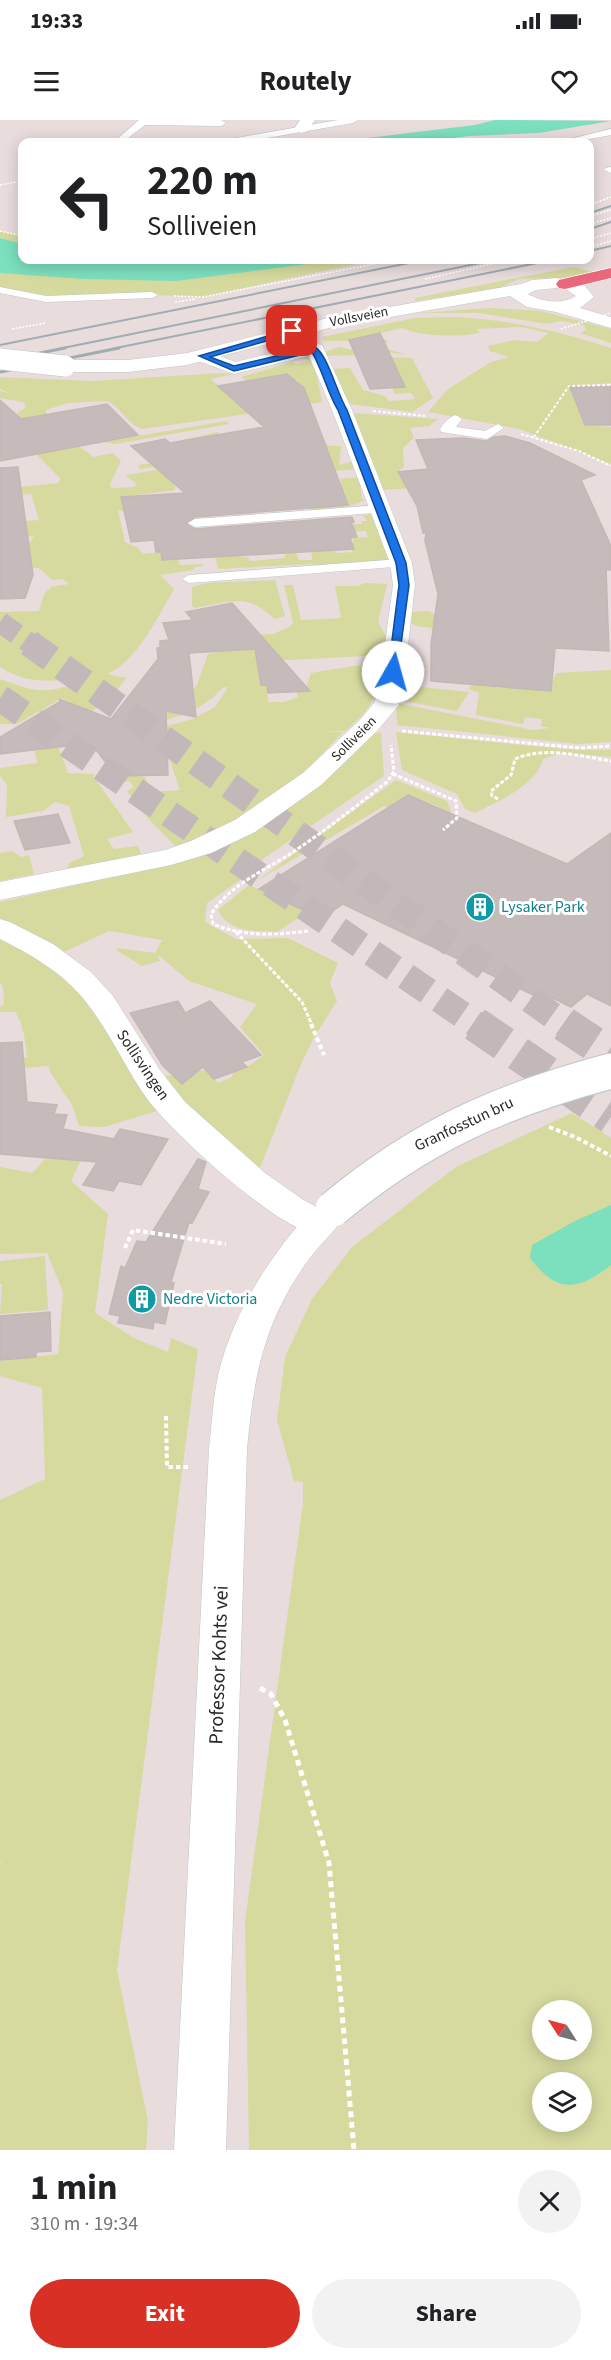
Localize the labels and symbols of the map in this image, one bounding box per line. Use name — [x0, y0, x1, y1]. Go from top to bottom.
street label: Vollsveien — [328, 302, 390, 332]
pin — [266, 305, 317, 356]
position arrow — [361, 640, 425, 704]
street label: Solliveien — [327, 712, 381, 766]
building icon: Lysaker Park — [464, 891, 496, 923]
place label: Lysaker Park — [501, 896, 585, 918]
street label: Sollisvingen — [111, 1025, 175, 1105]
street label: Granfosstun bru — [411, 1091, 517, 1157]
building icon: Nedre Victoria — [126, 1283, 158, 1315]
place label: Nedre Victoria — [163, 1288, 257, 1310]
street label: Professor Kohts vei — [202, 1585, 236, 1745]
north arrow — [532, 2000, 592, 2060]

